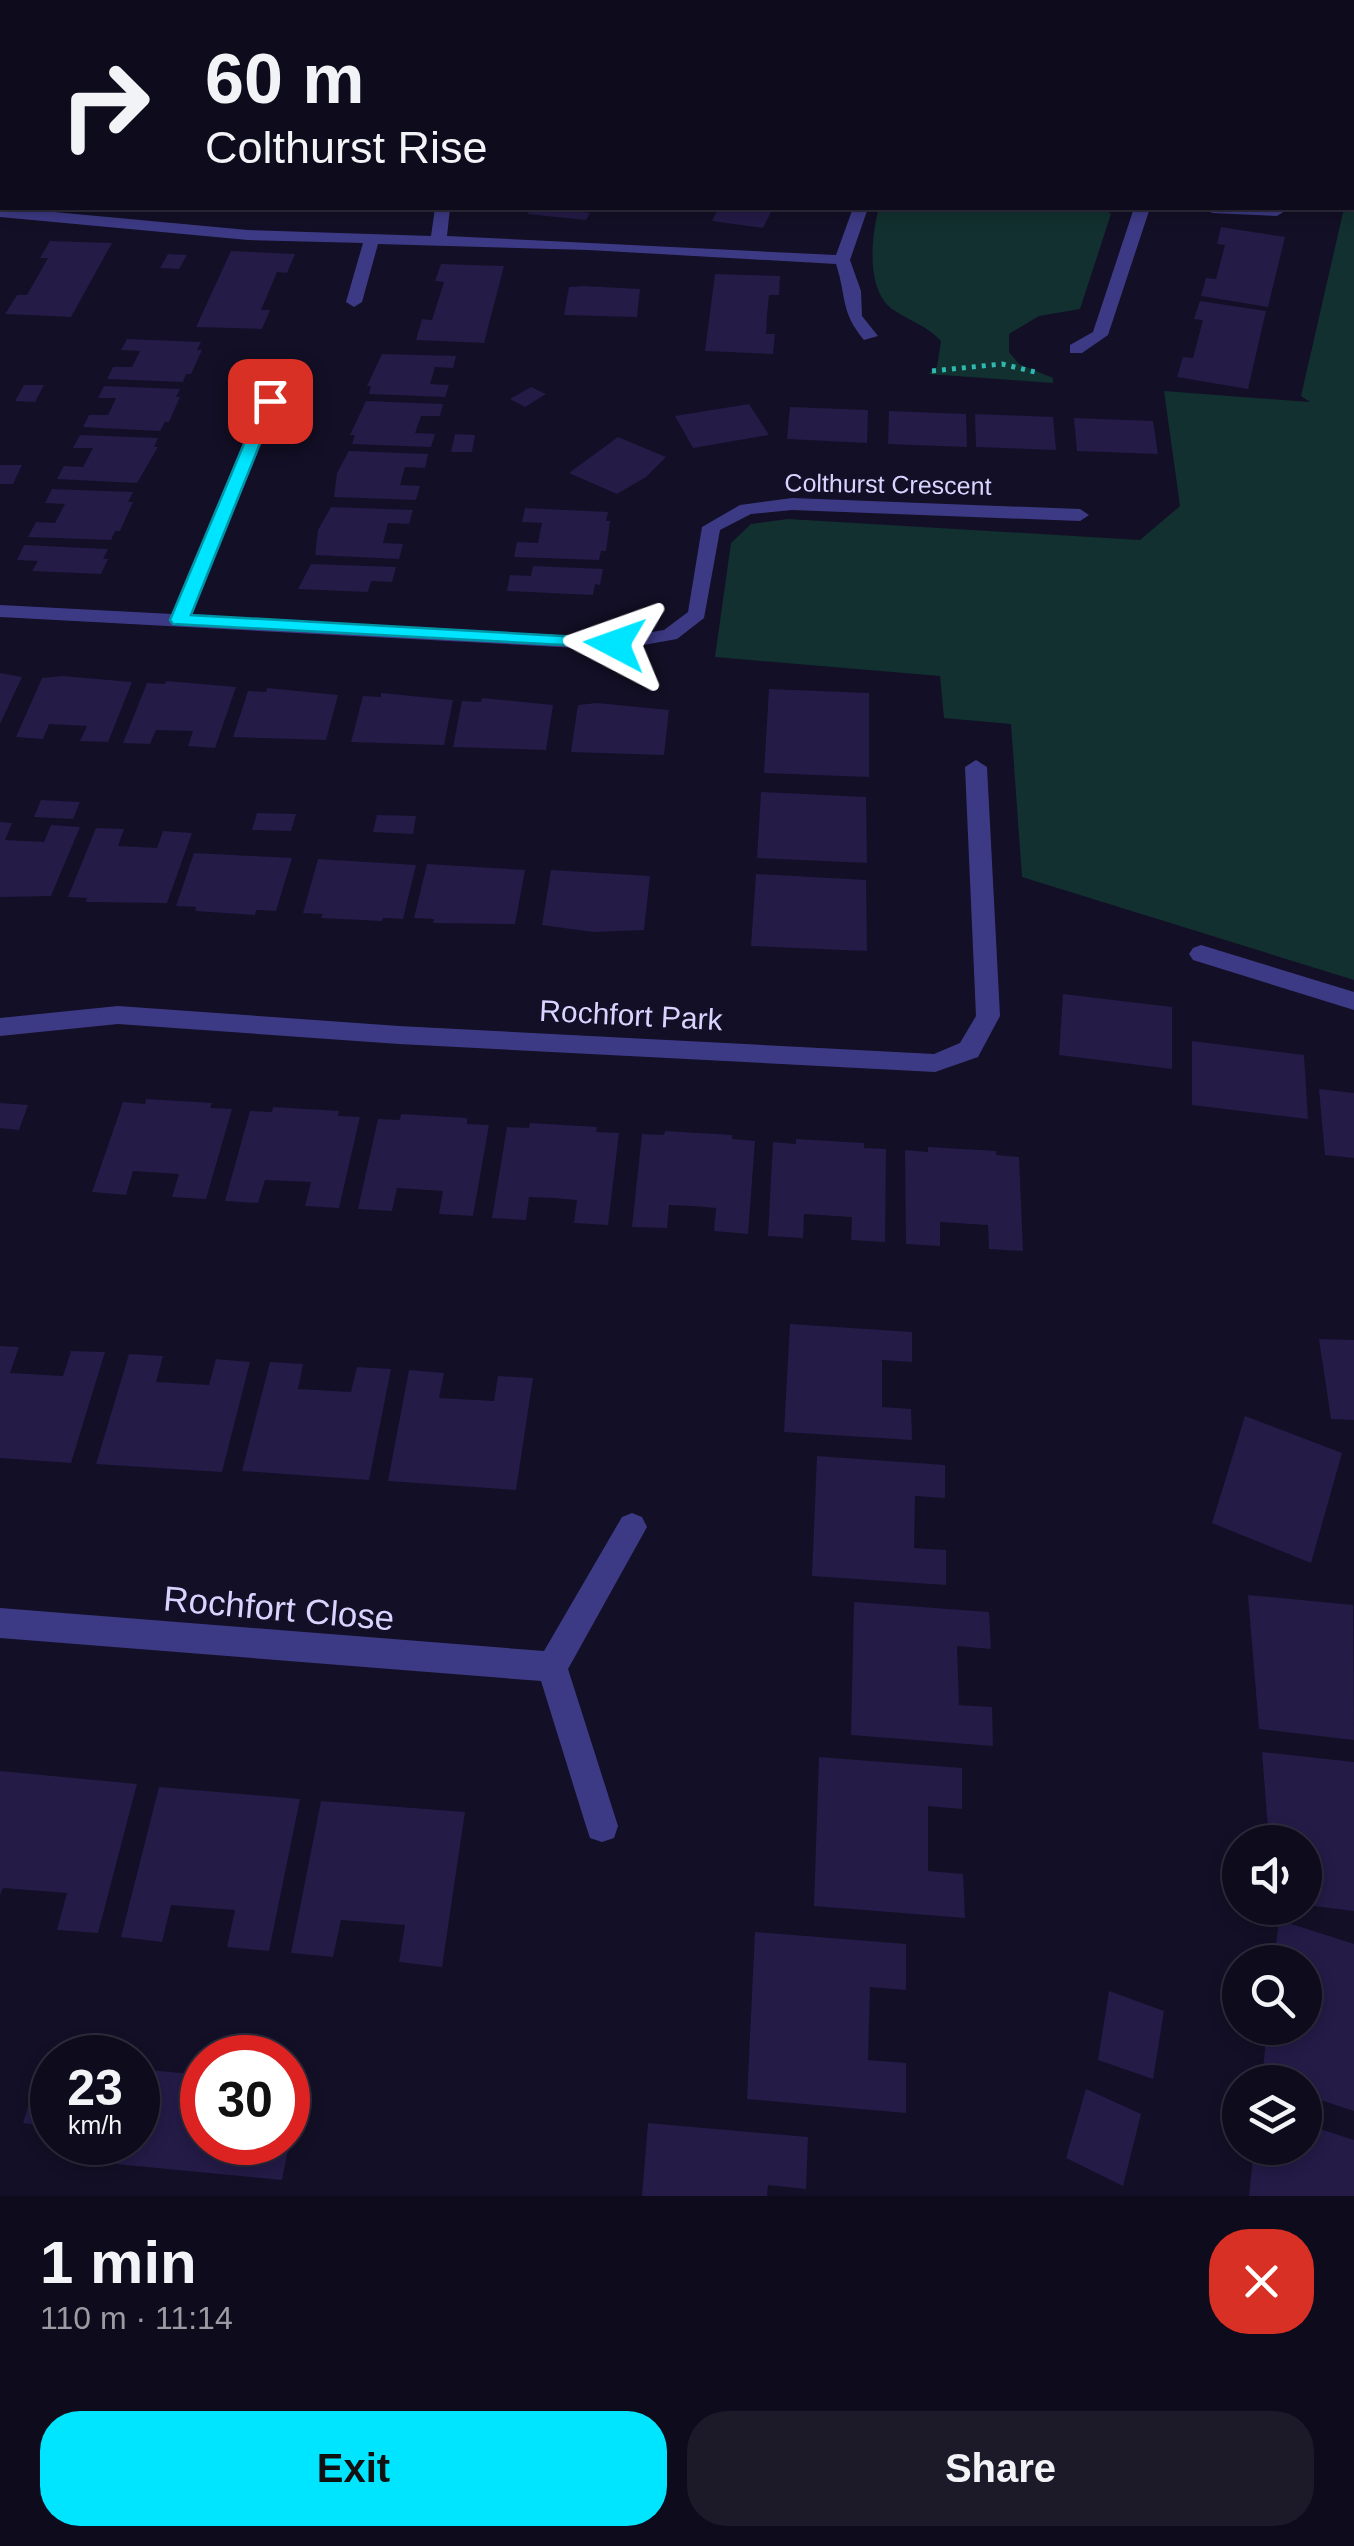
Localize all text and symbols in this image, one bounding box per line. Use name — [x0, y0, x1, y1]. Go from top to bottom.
icon: right — [40, 40, 170, 170]
text: 60 m — [205, 40, 365, 118]
text: Colthurst Rise — [205, 122, 488, 173]
pin — [228, 359, 313, 444]
icon: arrive — [243, 374, 298, 429]
street label: Colthurst Crescent — [784, 468, 992, 500]
position arrow — [563, 592, 667, 696]
street label: Rochfort Park — [539, 994, 724, 1036]
street label: Rochfort Close — [162, 1578, 396, 1638]
map controls — [1222, 1825, 1322, 2165]
button: sound — [1222, 1825, 1322, 1925]
button: search — [1222, 1945, 1322, 2045]
speed limit sign: 30 — [180, 2035, 310, 2165]
text: 23 — [67, 2060, 123, 2116]
button: layers — [1222, 2065, 1322, 2165]
text: km/h — [68, 2111, 122, 2139]
text: 1 min — [40, 2229, 197, 2296]
button: close — [1209, 2229, 1314, 2334]
text: 110 m · 11:14 — [40, 2300, 233, 2336]
button: Exit — [40, 2411, 667, 2526]
button: Share — [687, 2411, 1314, 2526]

